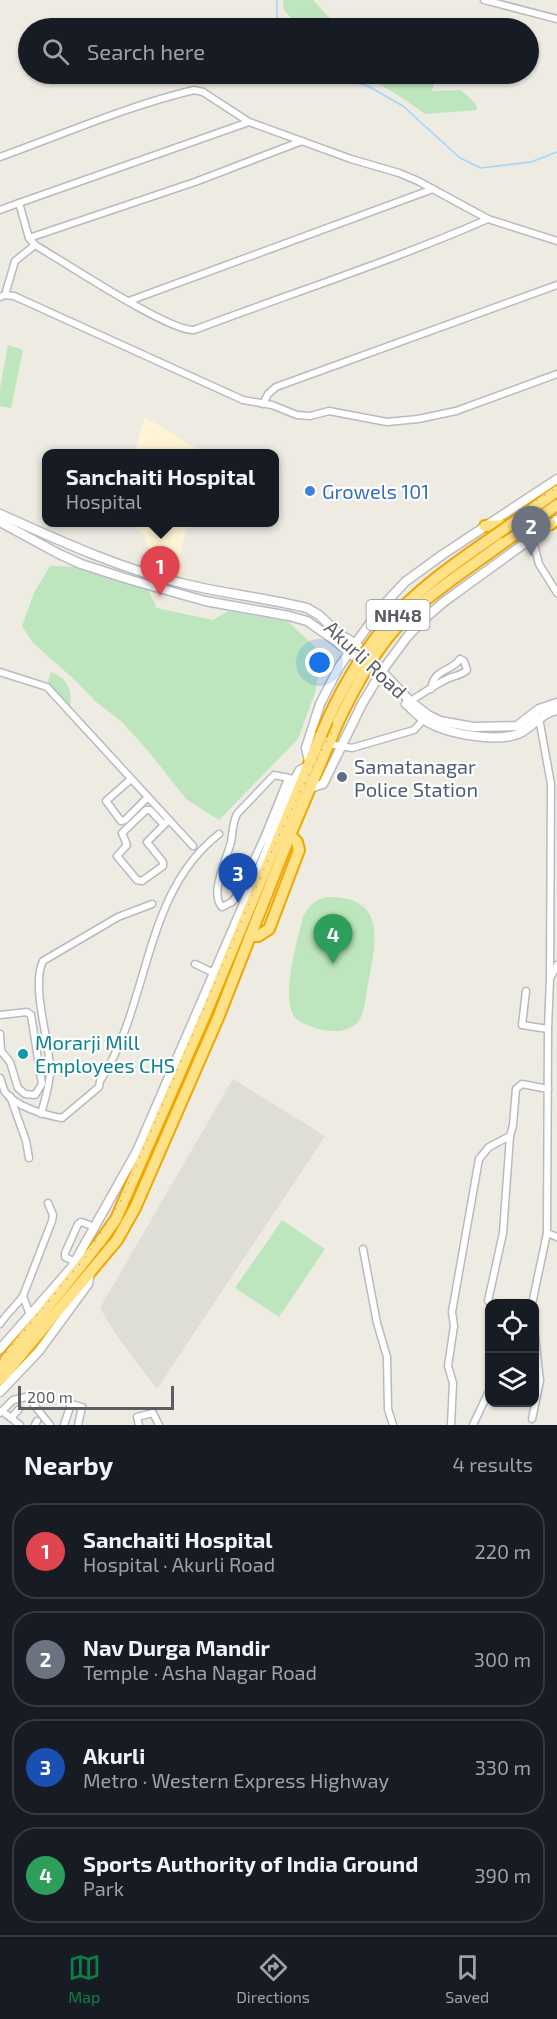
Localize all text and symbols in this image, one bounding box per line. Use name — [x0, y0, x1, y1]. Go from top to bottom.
search box — [18, 18, 539, 84]
icon: search — [39, 35, 72, 68]
text: Search here — [87, 38, 205, 64]
popup — [42, 449, 279, 527]
text: Sanchaiti Hospital — [66, 463, 255, 489]
place label: Growels 101 — [322, 479, 429, 503]
marker: Growels 101 — [303, 484, 317, 498]
text: Hospital — [66, 489, 142, 513]
pin: 2 — [512, 506, 550, 556]
pin: 1 — [140, 546, 180, 596]
road number: NH48 — [366, 600, 430, 630]
street label: Akurli Road — [320, 615, 412, 703]
your location — [305, 648, 334, 677]
place label: Samatanagar Police Station — [354, 754, 478, 801]
marker: Samatanagar Police Station — [335, 770, 349, 784]
pin: 3 — [218, 854, 258, 903]
pin: 4 — [314, 914, 352, 964]
place label: Morarji Mill Employees CHS — [35, 1030, 175, 1077]
marker: Morarji Mill Employees CHS — [16, 1047, 30, 1061]
map controls — [485, 1299, 539, 1407]
button: locate — [485, 1299, 539, 1353]
button: layers — [485, 1353, 539, 1407]
scale bar — [18, 1383, 174, 1410]
text: 200 m — [27, 1387, 73, 1406]
text: Nearby — [24, 1449, 113, 1480]
text: 4 results — [453, 1452, 533, 1476]
text: Sanchaiti Hospital — [83, 1526, 272, 1552]
text: 1 — [41, 1539, 50, 1563]
text: 220 m — [474, 1539, 531, 1563]
text: Hospital · Akurli Road — [83, 1552, 275, 1576]
text: Nav Durga Mandir — [83, 1634, 270, 1660]
text: 2 — [40, 1647, 51, 1671]
text: 300 m — [474, 1647, 531, 1671]
text: Temple · Asha Nagar Road — [83, 1660, 317, 1684]
text: Akurli — [83, 1742, 145, 1768]
text: 3 — [40, 1755, 51, 1779]
text: 330 m — [475, 1755, 531, 1779]
text: Metro · Western Express Highway — [83, 1768, 389, 1792]
text: Sports Authority of India Ground — [83, 1850, 418, 1876]
text: 4 — [39, 1863, 52, 1887]
text: 390 m — [474, 1863, 531, 1887]
text: Park — [83, 1876, 124, 1900]
tab: Map — [68, 1951, 101, 2006]
tab: Directions — [236, 1951, 310, 2006]
tab: Saved — [445, 1951, 489, 2006]

